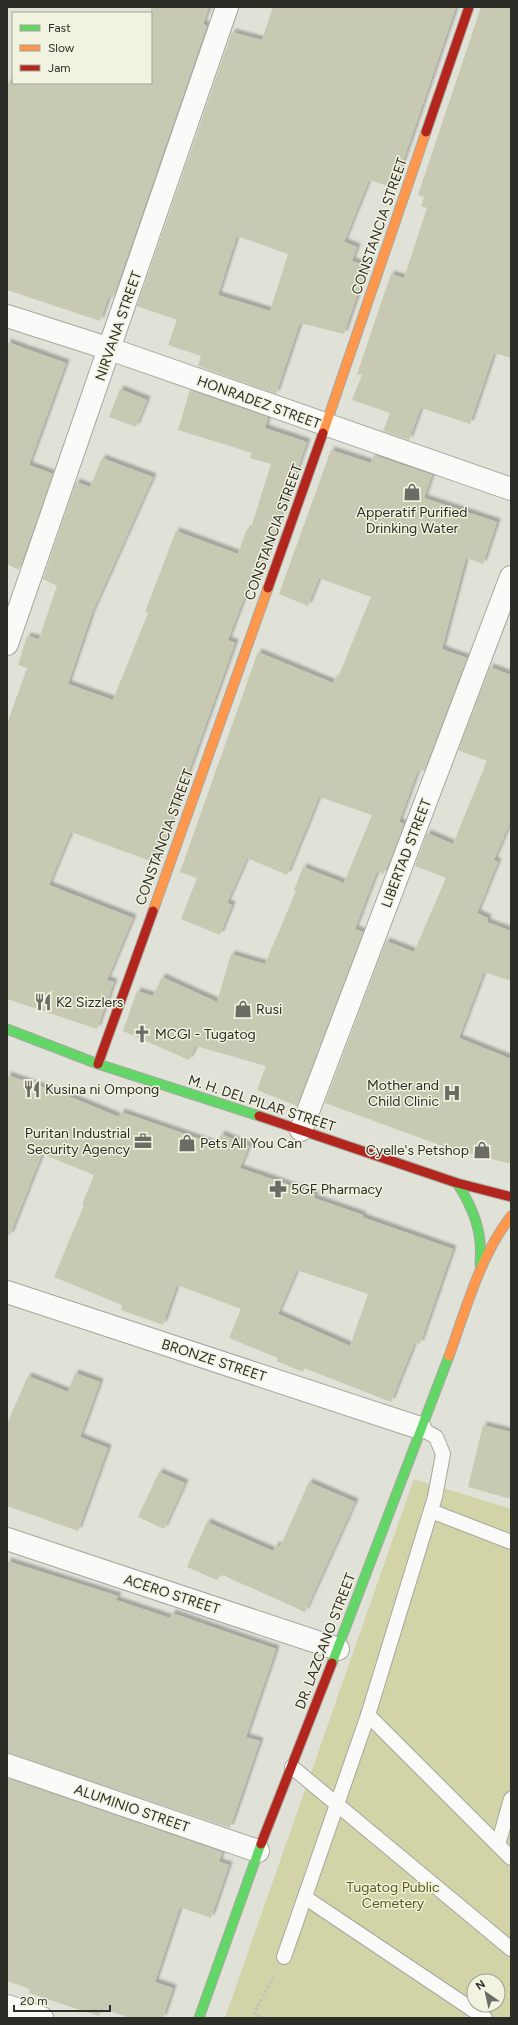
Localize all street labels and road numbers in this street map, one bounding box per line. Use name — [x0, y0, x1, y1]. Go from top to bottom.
street label: CONSTANCIA STREET — [348, 155, 411, 297]
street label: NIRVANA STREET — [92, 269, 145, 383]
street label: HONRADEZ STREET — [195, 372, 323, 433]
street label: CONSTANCIA STREET — [241, 462, 306, 603]
street label: CONSTANCIA STREET — [132, 767, 197, 908]
street label: LIBERTAD STREET — [378, 796, 435, 910]
street label: M. H. DEL PILAR STREET — [186, 1072, 338, 1135]
street label: BRONZE STREET — [159, 1336, 269, 1386]
street label: DR. LAZCANO STREET — [292, 1570, 359, 1712]
street label: ACERO STREET — [122, 1571, 222, 1618]
street label: ALUMINIO STREET — [72, 1781, 192, 1836]

